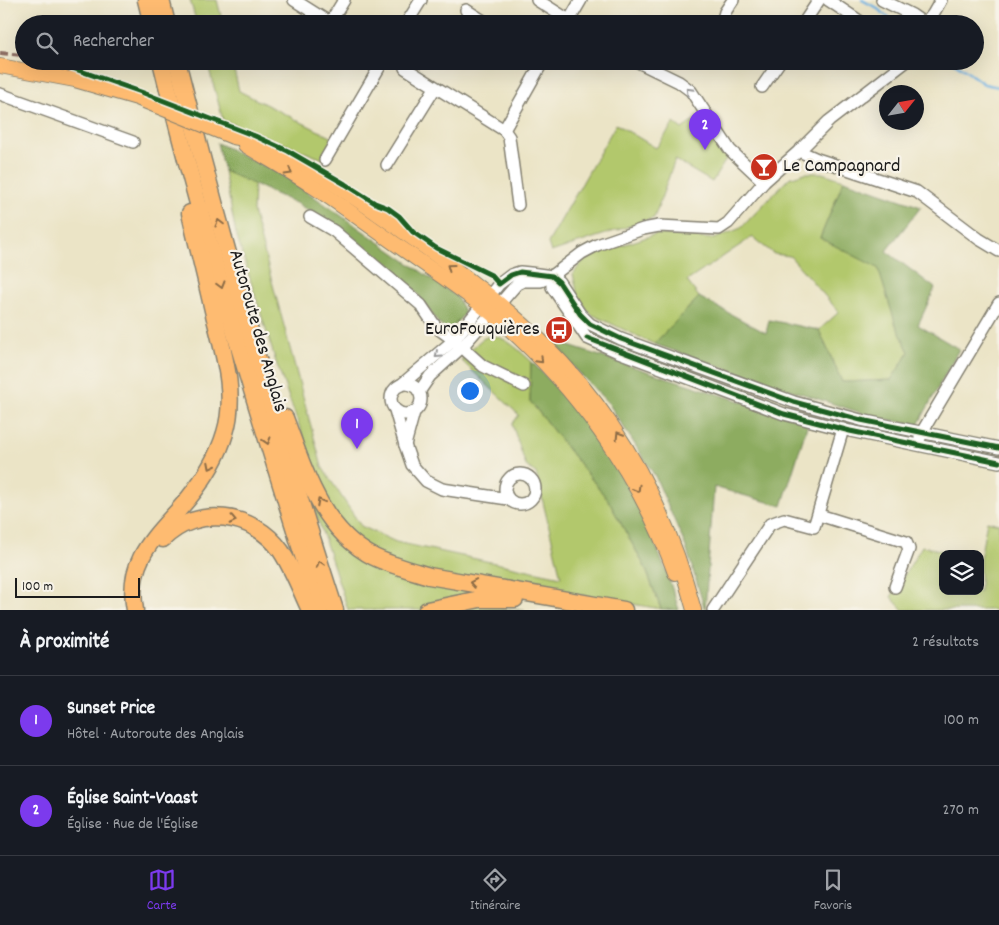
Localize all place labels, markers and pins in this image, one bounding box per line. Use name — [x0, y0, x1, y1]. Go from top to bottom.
pin: 2 — [689, 109, 721, 150]
bar icon: Le Campagnard — [749, 152, 779, 182]
place label: Le Campagnard — [783, 153, 900, 181]
bus stop icon: EuroFouquières — [544, 315, 574, 345]
place label: EuroFouquières — [425, 316, 540, 344]
pin: 1 — [341, 408, 373, 449]

